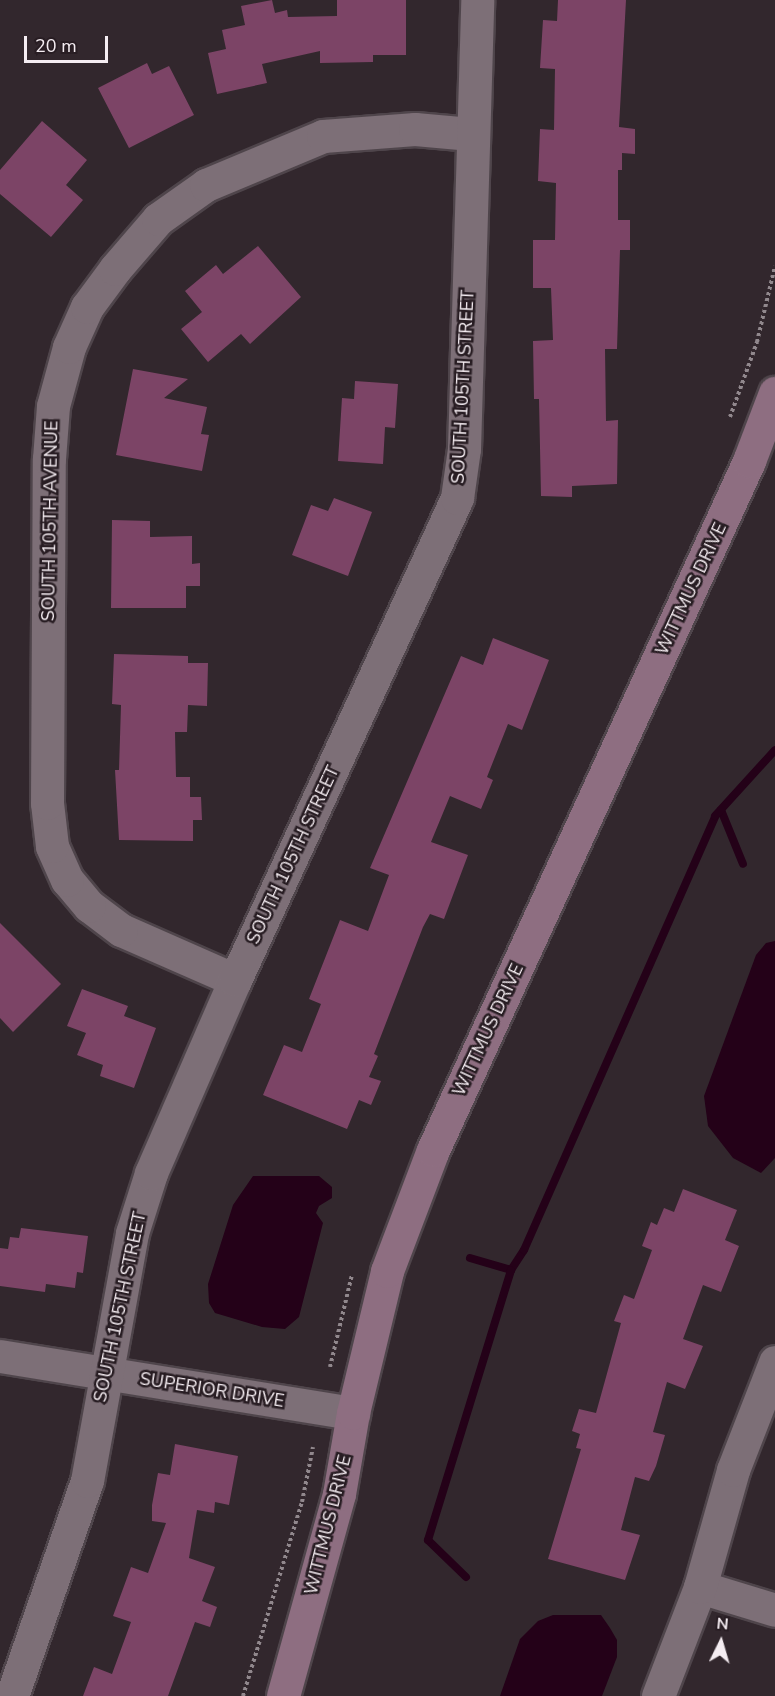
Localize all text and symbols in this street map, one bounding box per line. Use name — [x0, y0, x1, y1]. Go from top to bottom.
scale bar — [27, 24, 111, 62]
text: 20 m — [35, 34, 77, 58]
street label: SOUTH 105TH STREET — [447, 290, 479, 484]
street label: SOUTH 105TH AVENUE — [37, 421, 63, 621]
street label: WITTMUS DRIVE — [651, 519, 731, 659]
street label: SOUTH 105TH STREET — [242, 763, 344, 947]
street label: WITTMUS DRIVE — [448, 960, 528, 1100]
street label: SOUTH 105TH STREET — [89, 1210, 151, 1404]
street label: SUPERIOR DRIVE — [138, 1368, 286, 1412]
street label: WITTMUS DRIVE — [300, 1453, 356, 1597]
north arrow — [691, 1612, 751, 1672]
text: N — [716, 1613, 729, 1636]

